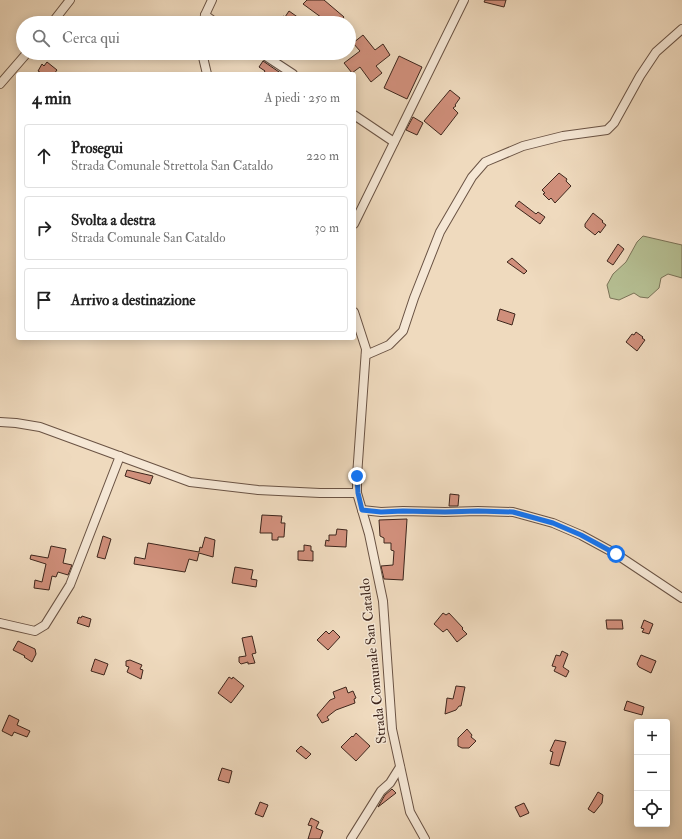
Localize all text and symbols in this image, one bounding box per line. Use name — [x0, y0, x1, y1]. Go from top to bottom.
search box — [16, 16, 356, 60]
icon: search — [30, 27, 52, 49]
text: Cerca qui — [62, 29, 120, 48]
text: 4 min — [32, 88, 71, 109]
text: A piedi · 250 m — [264, 90, 340, 106]
text: Prosegui — [71, 139, 123, 158]
icon: ahead — [33, 145, 55, 167]
text: 220 m — [306, 148, 339, 164]
text: Strada Comunale Strettola San Cataldo — [71, 158, 273, 174]
text: Svolta a destra — [71, 211, 155, 230]
icon: right — [33, 217, 55, 239]
text: 30 m — [315, 220, 339, 236]
text: Strada Comunale San Cataldo — [71, 230, 225, 246]
icon: arrive — [33, 289, 55, 311]
text: Arrivo a destinazione — [71, 291, 196, 310]
route end — [348, 467, 366, 485]
route start — [607, 545, 625, 563]
street label: Strada Comunale San Cataldo — [356, 577, 390, 745]
map controls — [634, 719, 670, 827]
button: + — [634, 719, 670, 755]
button: − — [634, 755, 670, 791]
button: locate — [634, 791, 670, 827]

